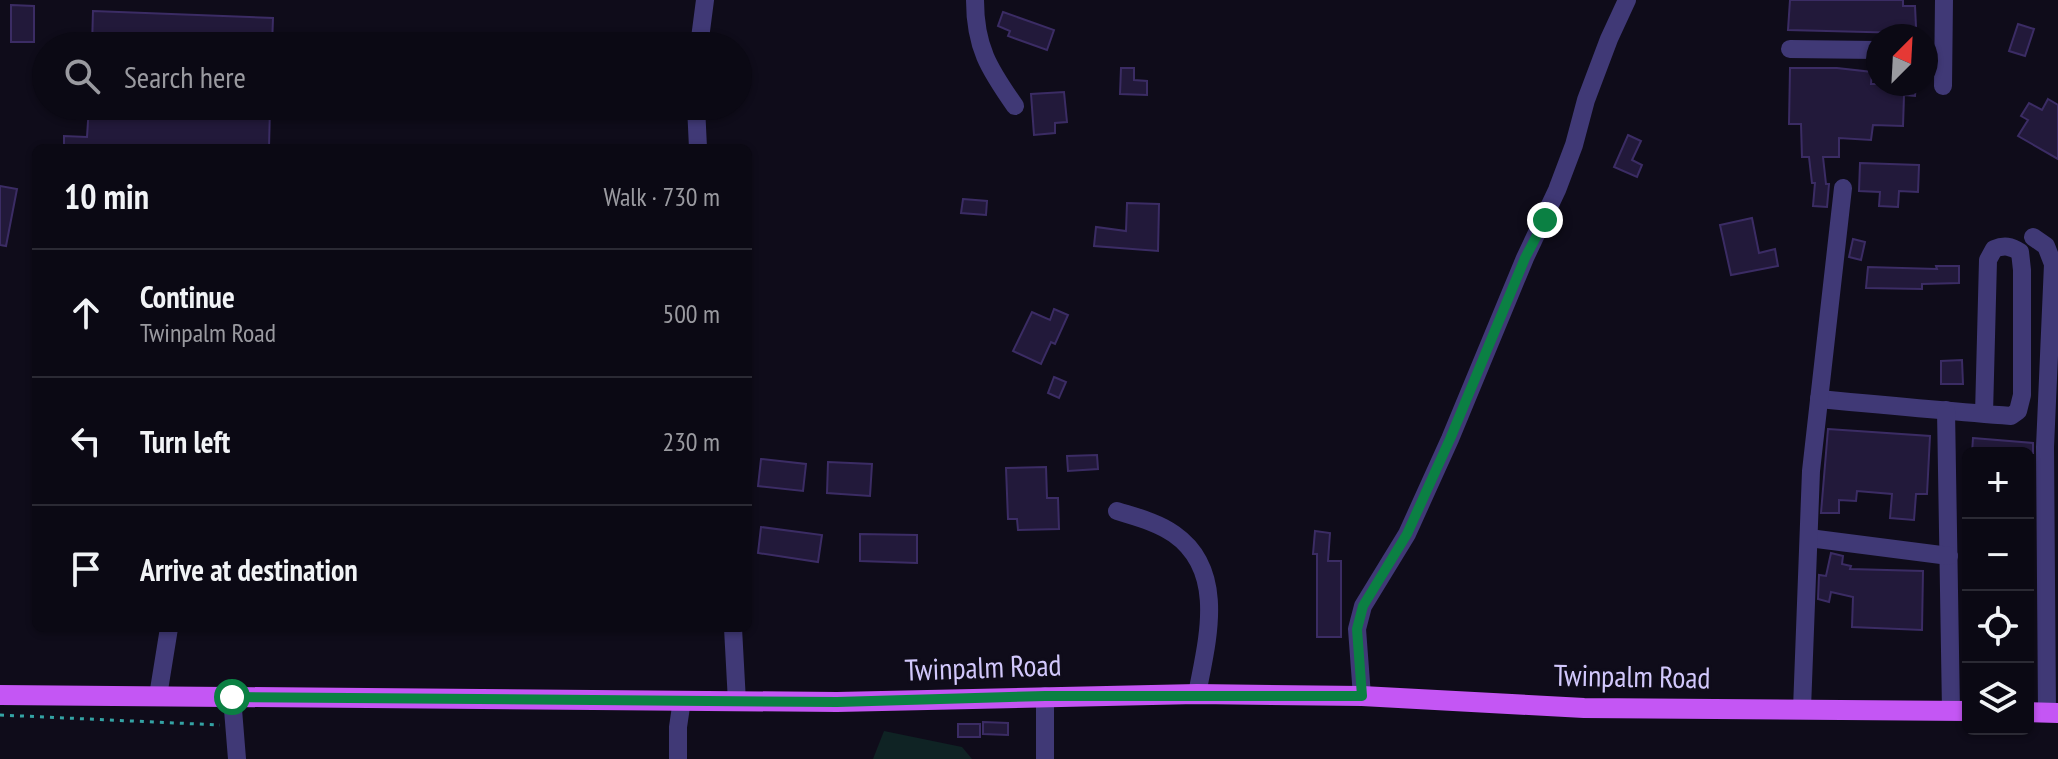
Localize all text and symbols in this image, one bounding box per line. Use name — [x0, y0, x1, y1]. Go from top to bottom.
north arrow — [1866, 24, 1938, 96]
search box — [32, 32, 752, 120]
icon: search — [60, 54, 104, 98]
text: Search here — [124, 57, 246, 96]
text: 10 min — [64, 174, 149, 218]
text: Walk · 730 m — [603, 180, 720, 213]
route end — [1527, 202, 1563, 238]
text: Continue — [140, 277, 235, 316]
icon: ahead — [64, 291, 108, 335]
text: 500 m — [662, 297, 720, 330]
text: Twinpalm Road — [140, 316, 276, 349]
icon: left — [64, 419, 108, 463]
text: Turn left — [140, 422, 230, 461]
text: 230 m — [662, 425, 720, 458]
map controls — [1962, 447, 2034, 735]
button: + — [1962, 447, 2034, 519]
button: − — [1962, 519, 2034, 591]
icon: arrive — [64, 547, 108, 591]
text: Arrive at destination — [140, 550, 358, 589]
button: locate — [1962, 591, 2034, 663]
street label: Twinpalm Road — [904, 644, 1062, 689]
street label: Twinpalm Road — [1553, 655, 1711, 696]
button: layers — [1962, 663, 2034, 735]
route start — [214, 679, 250, 715]

